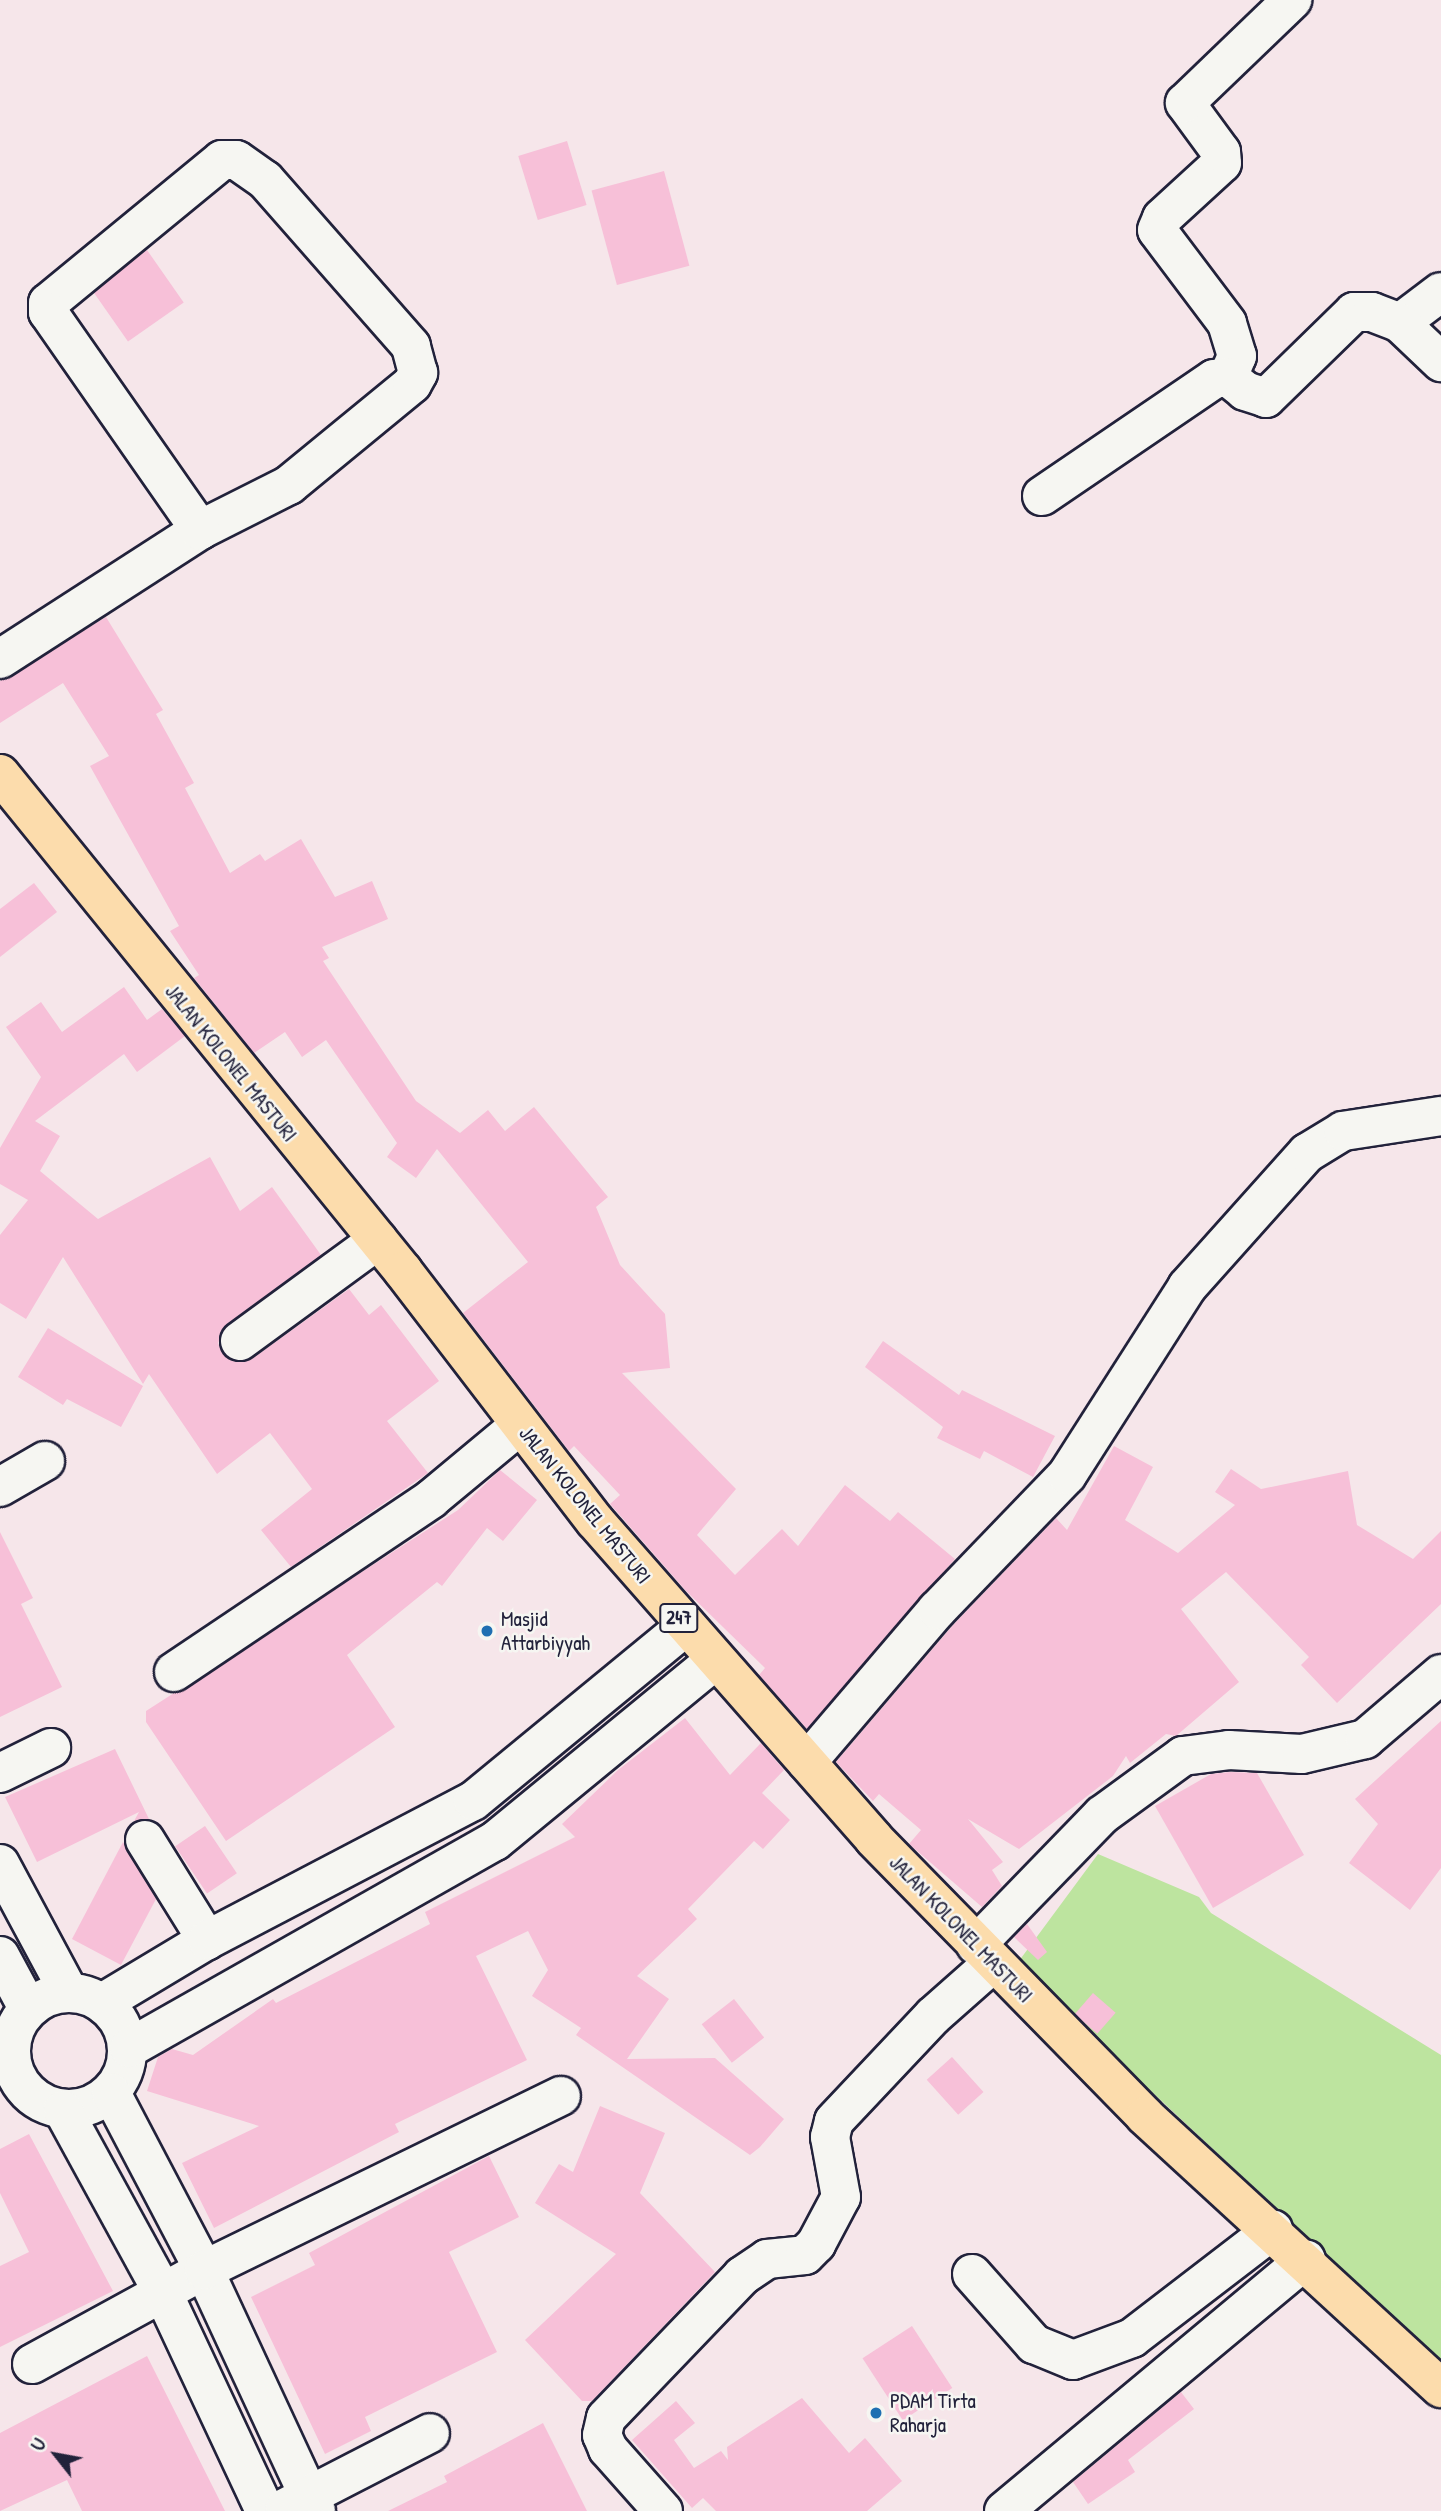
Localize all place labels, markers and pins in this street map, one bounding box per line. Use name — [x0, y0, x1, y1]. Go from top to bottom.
place label: Masjid Attarbiyyah — [501, 1606, 590, 1656]
marker: Masjid Attarbiyyah — [479, 1623, 495, 1639]
place label: PDAM Tirta Raharja — [890, 2388, 976, 2438]
marker: PDAM Tirta Raharja — [868, 2405, 884, 2421]

